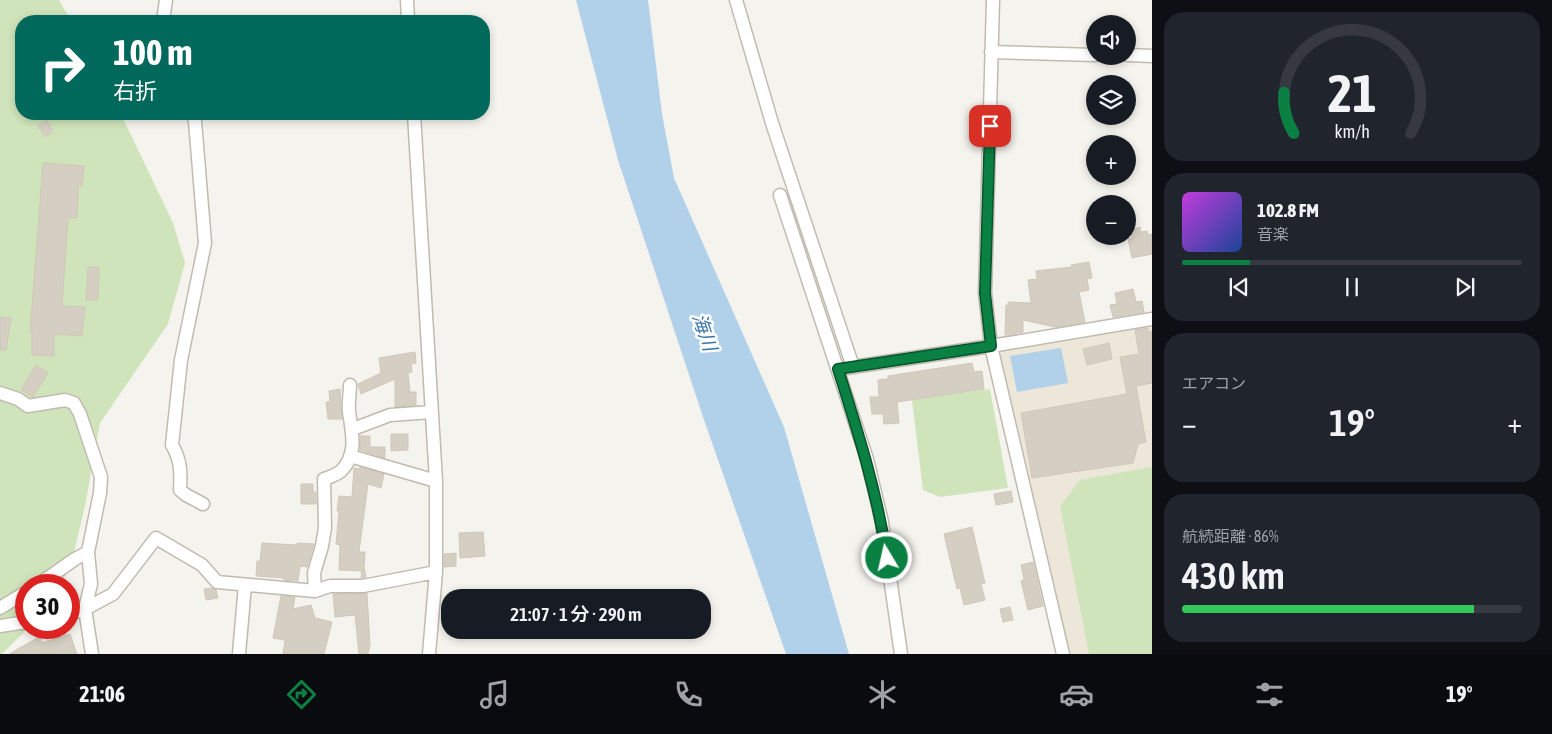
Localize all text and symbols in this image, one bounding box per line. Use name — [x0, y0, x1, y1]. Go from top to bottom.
map controls — [1086, 15, 1136, 245]
button: sound — [1086, 15, 1136, 65]
text: 100 m — [113, 32, 192, 72]
icon: right — [30, 35, 95, 100]
text: 21 — [1328, 63, 1376, 123]
button: layers — [1086, 75, 1136, 125]
text: 右折 — [113, 78, 157, 104]
pin — [969, 105, 1011, 147]
icon: arrive — [976, 112, 1004, 140]
text: km/h — [1334, 121, 1370, 142]
button: + — [1086, 135, 1136, 185]
button: − — [1086, 195, 1136, 245]
text: 102.8 FM — [1257, 199, 1319, 221]
text: 音楽 — [1257, 225, 1289, 243]
icon: previous — [1225, 273, 1253, 301]
icon: pause — [1338, 273, 1366, 301]
icon: next — [1451, 273, 1479, 301]
water label: 海川 — [688, 310, 722, 355]
text: エアコン — [1182, 374, 1246, 392]
text: 19° — [1329, 401, 1375, 444]
text: − — [1182, 407, 1197, 439]
text: + — [1507, 407, 1522, 439]
text: 航続距離 · 86% — [1182, 527, 1279, 545]
position arrow — [860, 531, 912, 583]
text: 430 km — [1182, 554, 1285, 597]
speed limit sign: 30 — [15, 574, 80, 639]
text: 21:07 · 1 分 · 290 m — [510, 603, 642, 625]
icon: directions — [284, 677, 319, 712]
icon: music — [477, 677, 512, 712]
icon: phone — [671, 677, 706, 712]
icon: climate — [865, 677, 900, 712]
icon: car — [1059, 677, 1094, 712]
icon: filters — [1252, 677, 1287, 712]
text: 21:06 — [79, 681, 125, 707]
text: 19° — [1446, 681, 1473, 707]

